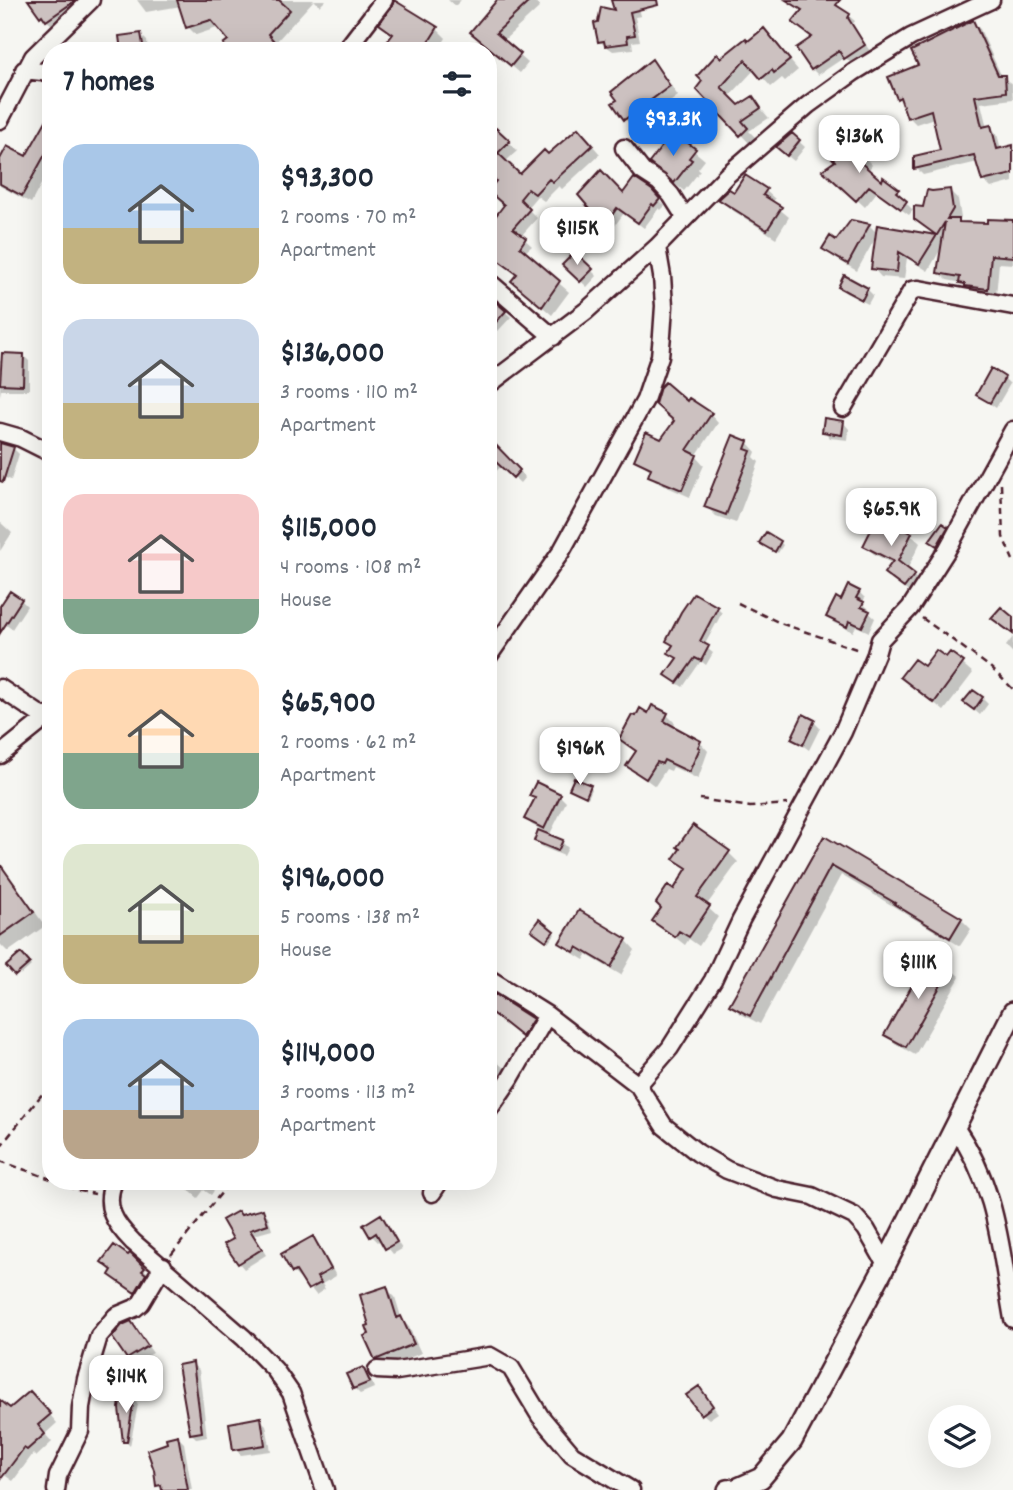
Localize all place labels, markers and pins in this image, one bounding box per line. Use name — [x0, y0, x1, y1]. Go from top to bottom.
pin: $93.3K — [616, 99, 730, 158]
pin: $136K — [810, 116, 908, 175]
pin: $115K — [528, 208, 626, 267]
pin: $65.9K — [834, 489, 948, 548]
pin: $196K — [531, 728, 629, 787]
pin: $111K — [869, 942, 967, 1001]
pin: $114K — [77, 1356, 175, 1415]

